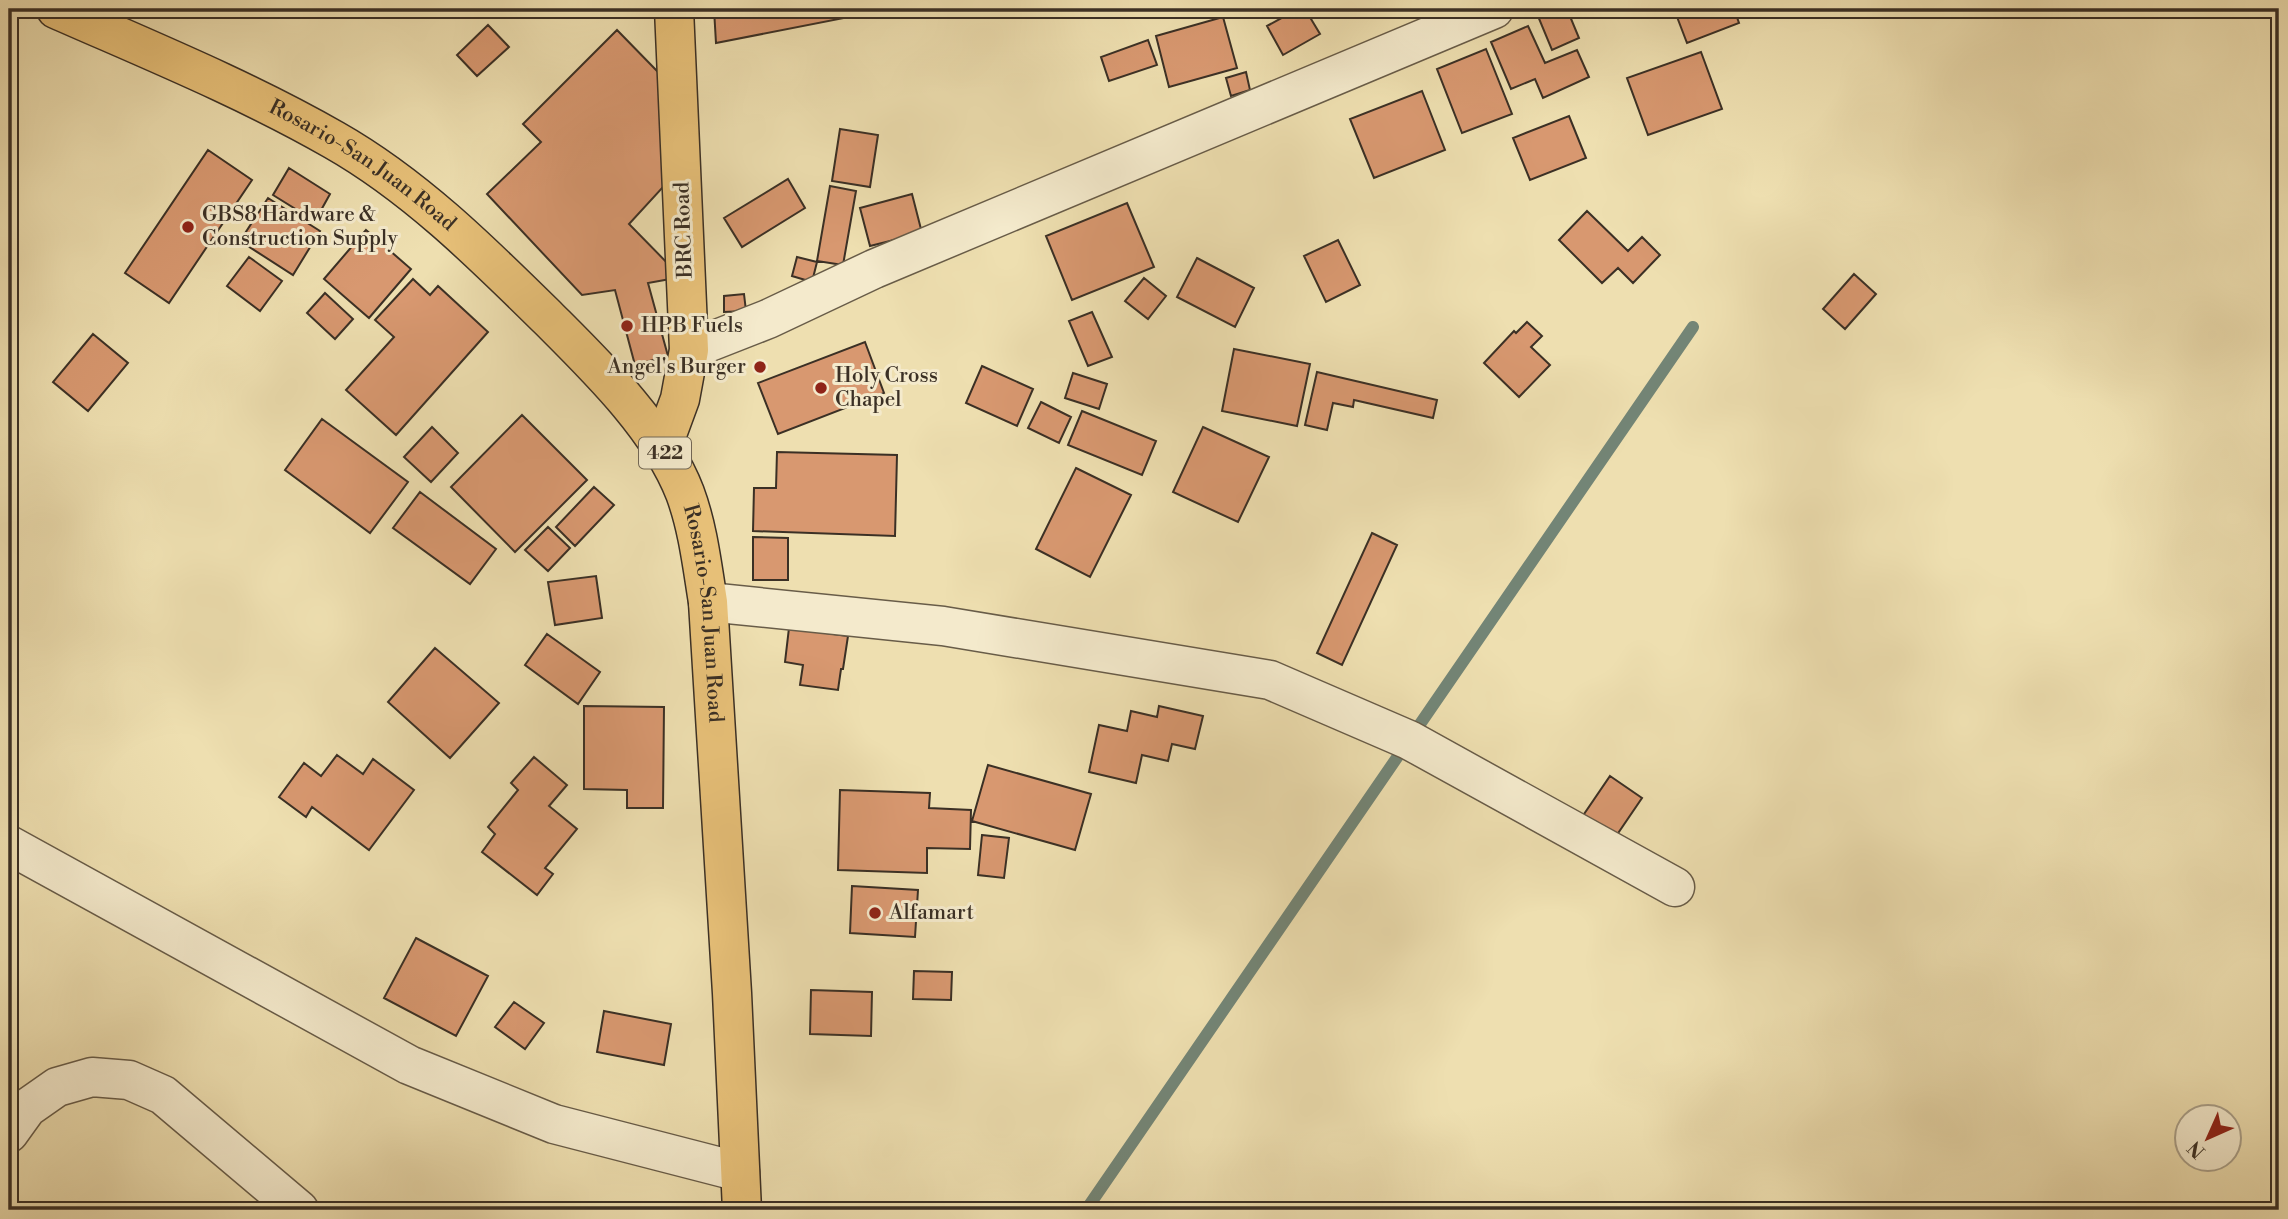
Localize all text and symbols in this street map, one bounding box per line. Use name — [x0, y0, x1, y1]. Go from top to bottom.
street label: Rosario-San Juan Road — [264, 94, 461, 237]
street label: BRC Road — [669, 181, 699, 280]
place label: GBS8 Hardware & Construction Supply — [202, 202, 398, 252]
marker: GBS8 Hardware & Construction Supply — [180, 219, 196, 235]
place label: HPB Fuels — [641, 313, 743, 339]
marker: HPB Fuels — [619, 318, 635, 334]
place label: Angel's Burger — [606, 354, 746, 380]
marker: Angel's Burger — [752, 359, 768, 375]
place label: Holy Cross Chapel — [835, 363, 938, 413]
marker: Holy Cross Chapel — [813, 380, 829, 396]
road number: 422 — [639, 437, 691, 468]
street label: Rosario-San Juan Road — [677, 501, 728, 723]
place label: Alfamart — [888, 900, 975, 926]
marker: Alfamart — [867, 905, 883, 921]
north arrow — [2172, 1104, 2242, 1174]
text: N — [2183, 1136, 2210, 1163]

